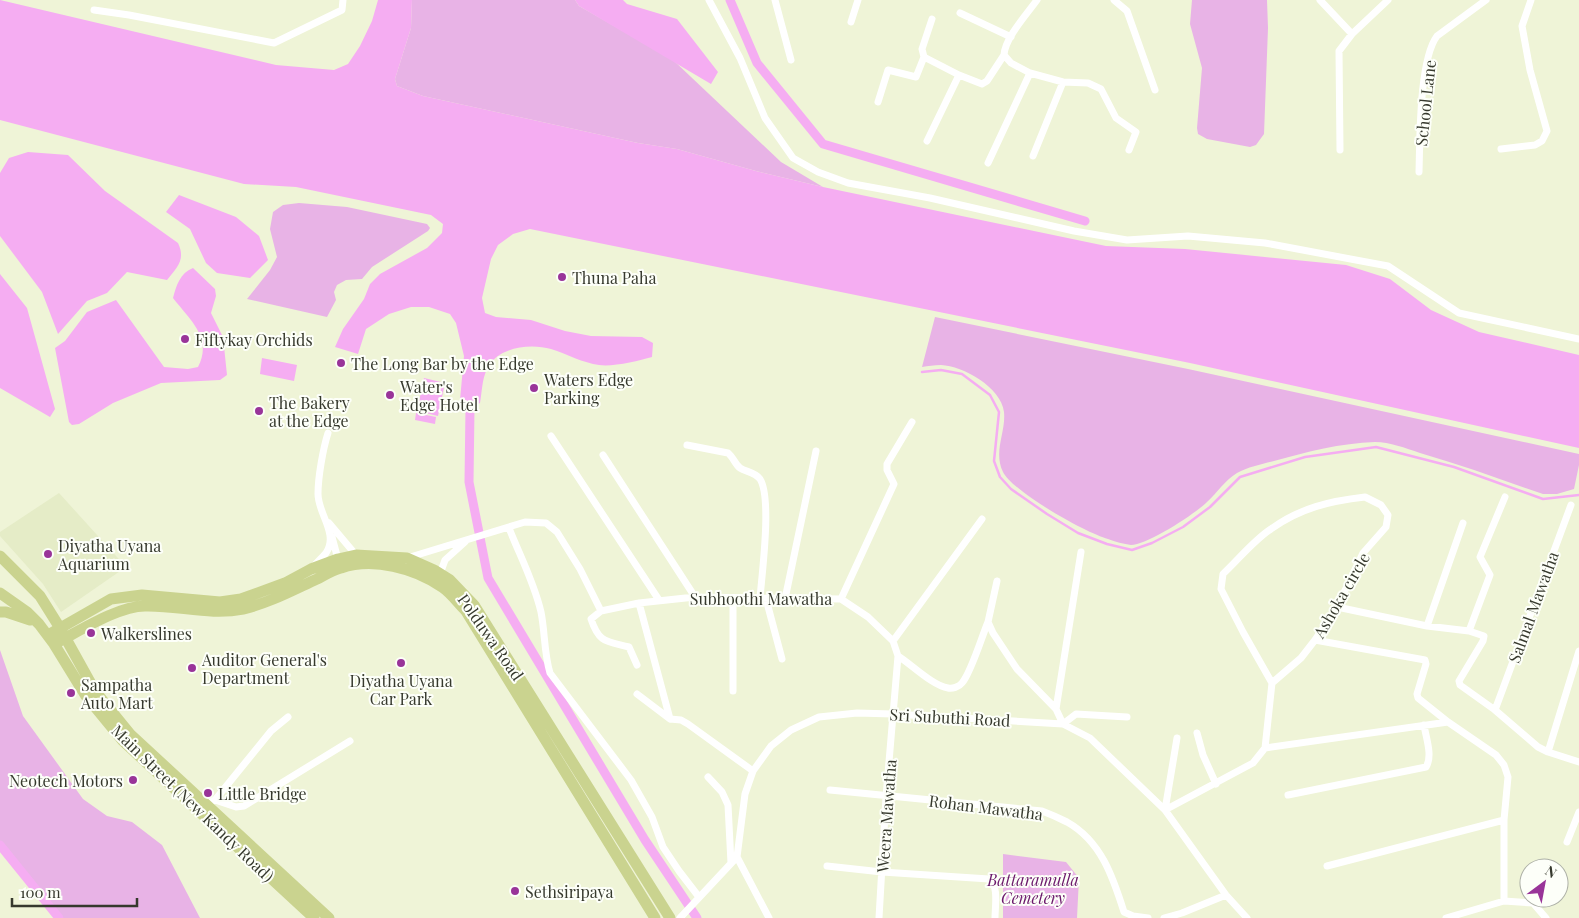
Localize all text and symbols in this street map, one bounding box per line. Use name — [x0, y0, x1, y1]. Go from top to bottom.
street label: School Lane — [1410, 59, 1440, 147]
place label: Thuna Paha — [572, 267, 656, 288]
marker: Thuna Paha — [556, 271, 568, 283]
place label: Fiftykay Orchids — [195, 329, 313, 350]
marker: Fiftykay Orchids — [179, 333, 191, 345]
place label: The Long Bar by the Edge — [351, 353, 534, 374]
marker: The Long Bar by the Edge — [335, 357, 347, 369]
place label: Waters Edge Parking — [543, 369, 633, 408]
place label: Water's Edge Hotel — [399, 376, 479, 415]
marker: Waters Edge Parking — [528, 382, 540, 394]
marker: Water's Edge Hotel — [384, 389, 396, 401]
place label: The Bakery at the Edge — [269, 392, 350, 431]
marker: The Bakery at the Edge — [253, 405, 265, 417]
place label: Diyatha Uyana Aquarium — [57, 535, 161, 574]
marker: Diyatha Uyana Aquarium — [42, 548, 54, 560]
street label: Salmal Mawatha — [1503, 548, 1563, 666]
street label: Ashoka circle — [1308, 549, 1374, 642]
street label: Subhoothi Mawatha — [690, 588, 832, 609]
street label: Polduwa Road — [453, 590, 529, 684]
place label: Walkerslines — [100, 623, 192, 644]
marker: Walkerslines — [85, 627, 97, 639]
place label: Auditor General's Department — [201, 649, 327, 688]
marker: Diyatha Uyana Car Park — [395, 657, 407, 669]
marker: Auditor General's Department — [186, 662, 198, 674]
place label: Diyatha Uyana Car Park — [349, 670, 453, 709]
place label: Sampatha Auto Mart — [80, 674, 153, 713]
marker: Sampatha Auto Mart — [65, 687, 77, 699]
street label: Sri Subuthi Road — [889, 703, 1011, 731]
street label: Main Street (New Kandy Road) — [107, 720, 279, 886]
street label: Weera Mawatha — [871, 759, 900, 874]
place label: Neotech Motors — [9, 770, 123, 791]
marker: Neotech Motors — [127, 774, 139, 786]
place label: Little Bridge — [218, 783, 307, 804]
marker: Little Bridge — [202, 787, 214, 799]
street label: Rohan Mawatha — [928, 790, 1044, 824]
north arrow — [1519, 858, 1569, 908]
text: N — [1542, 861, 1560, 882]
park label: Battaramulla Cemetery — [986, 869, 1079, 908]
scale bar — [12, 876, 138, 908]
place label: Sethsiripaya — [525, 881, 614, 902]
text: 100 m — [20, 882, 61, 902]
marker: Sethsiripaya — [509, 885, 521, 897]

